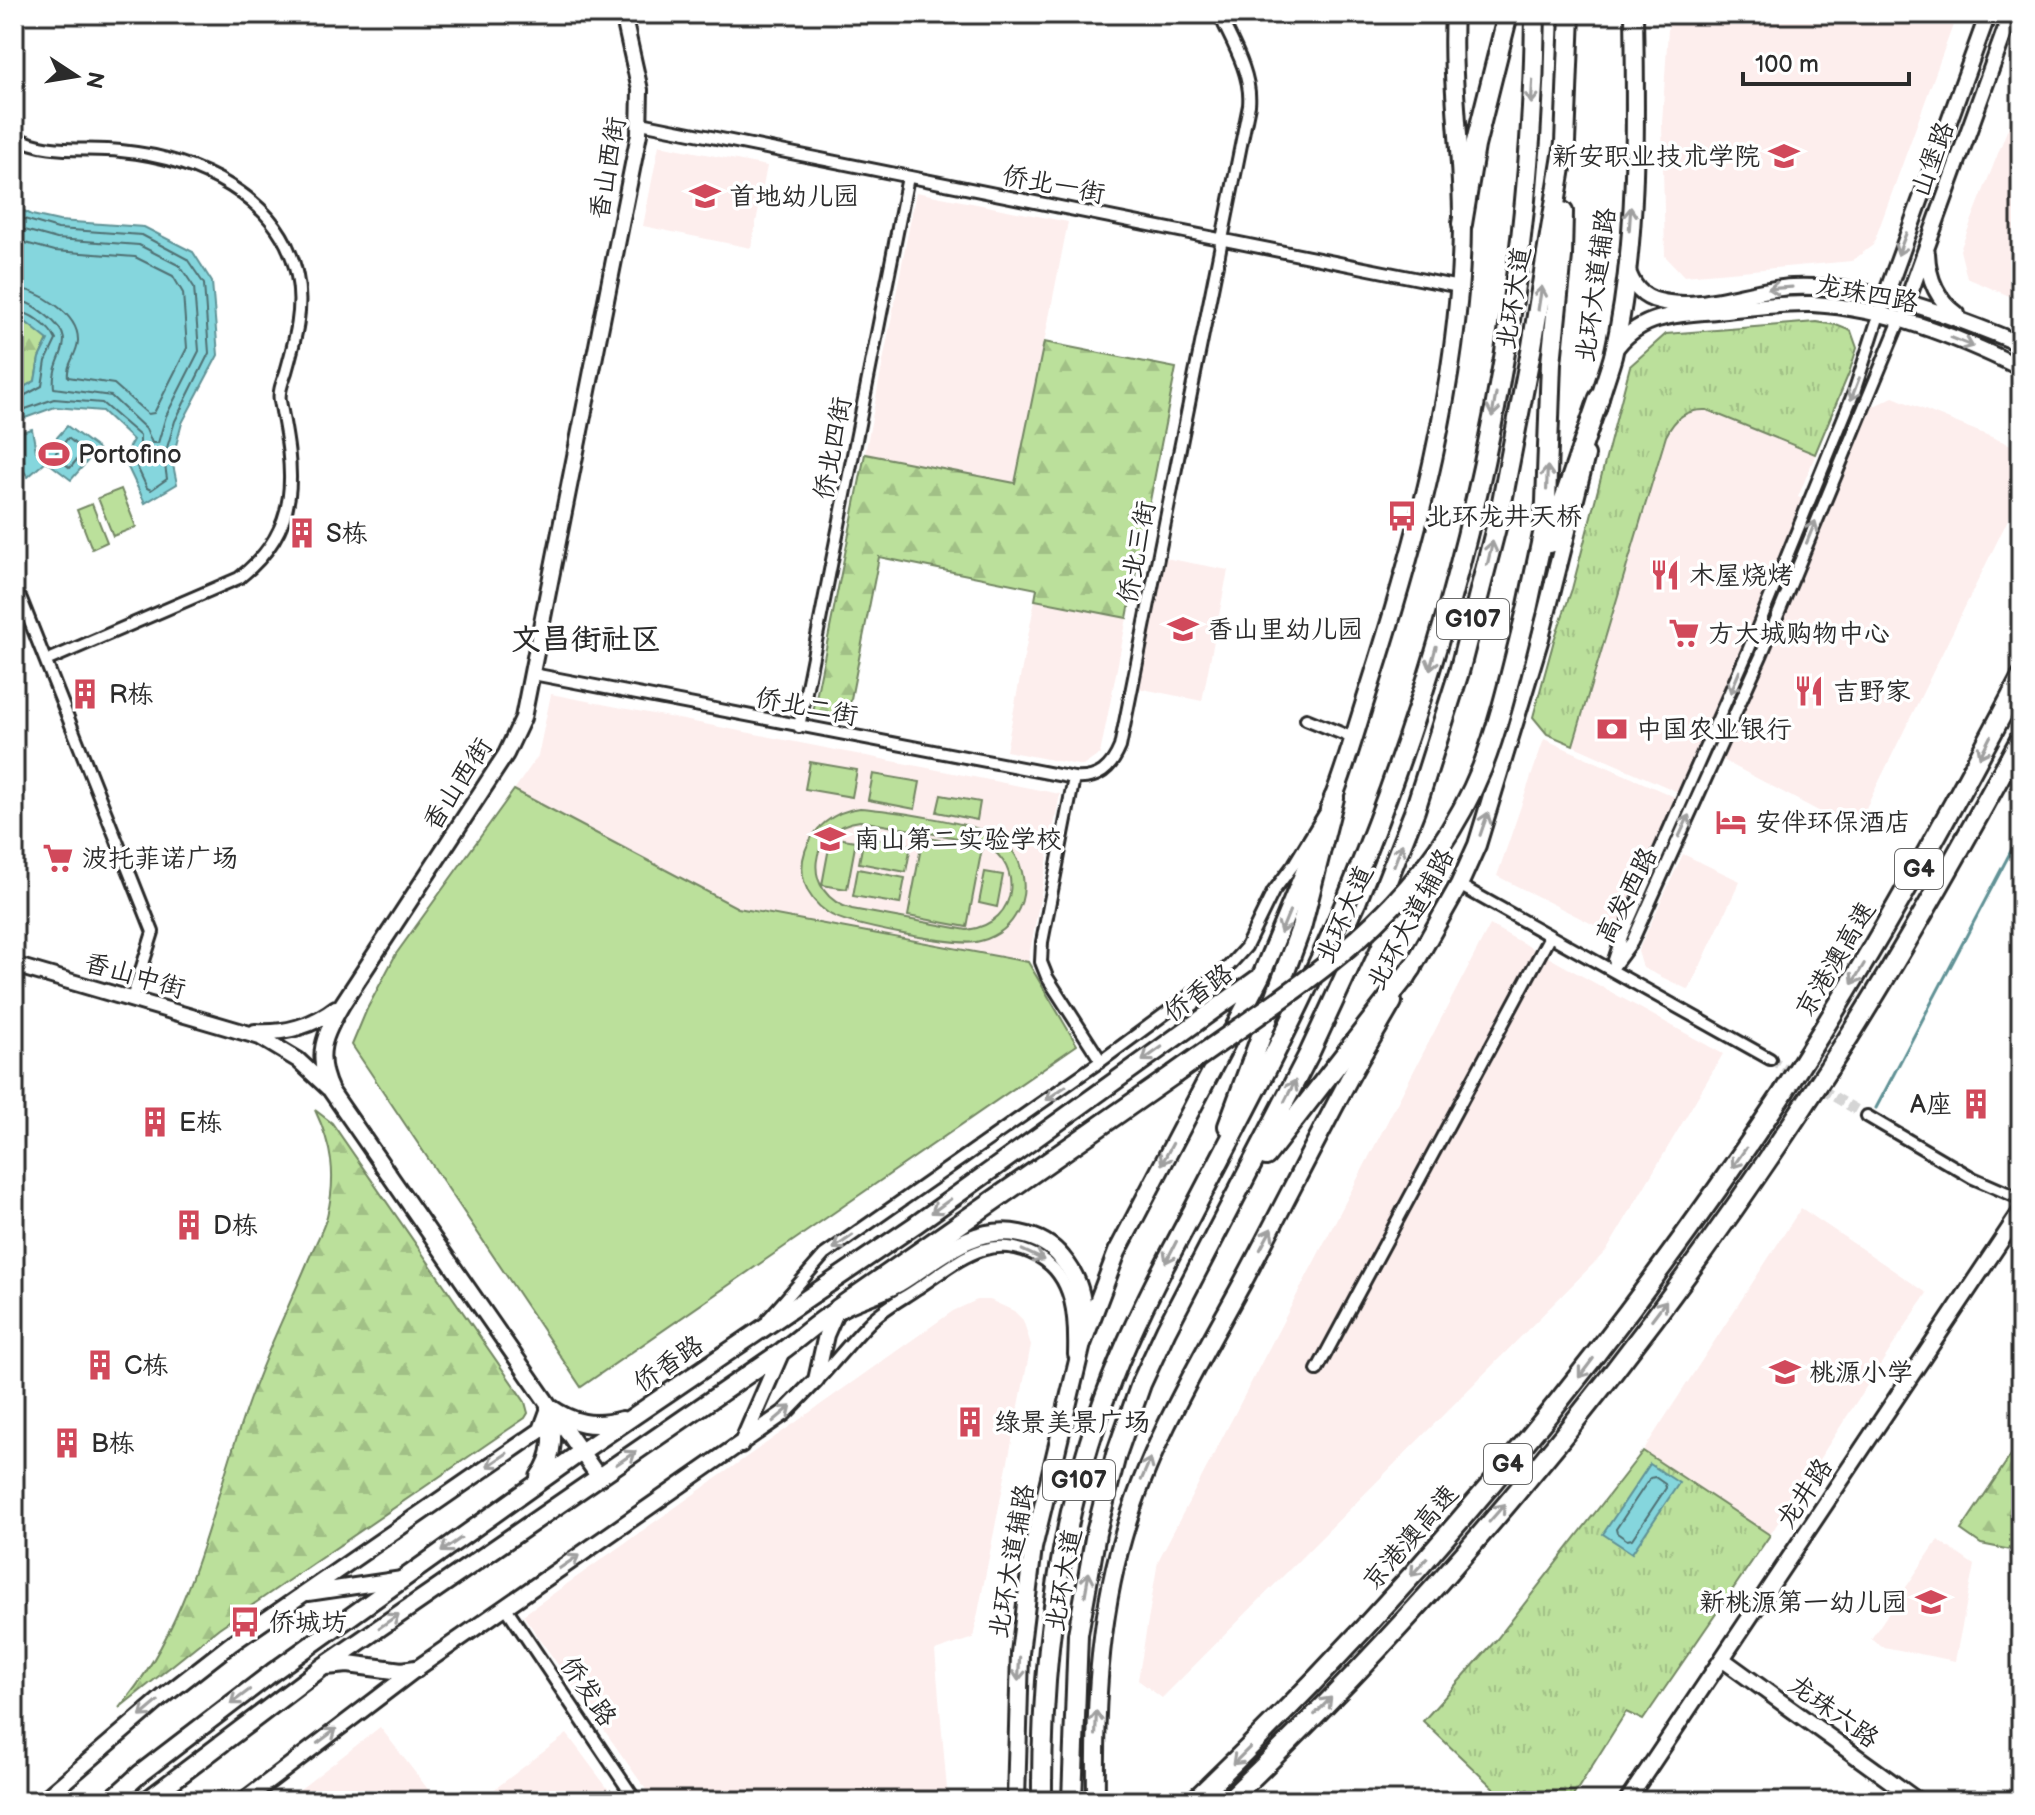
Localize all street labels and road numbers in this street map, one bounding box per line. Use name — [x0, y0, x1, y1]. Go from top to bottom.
street label: 香山西街 — [584, 114, 633, 222]
street label: 山堡路 — [1906, 118, 1961, 201]
street label: 侨北一街 — [1000, 160, 1108, 211]
street label: 北环大道辅路 — [1570, 206, 1623, 365]
street label: 北环大道 — [1491, 244, 1538, 352]
street label: 龙珠四路 — [1813, 269, 1921, 320]
street label: 侨北四街 — [808, 394, 859, 502]
street label: 侨北三街 — [1112, 498, 1163, 606]
road number: G107 — [1437, 599, 1509, 639]
street label: 侨北二街 — [753, 682, 861, 733]
street label: 香山西街 — [417, 733, 500, 837]
street label: 高发西路 — [1590, 842, 1665, 949]
street label: 北环大道辅路 — [1361, 844, 1462, 996]
road number: G4 — [1895, 849, 1943, 889]
street label: 北环大道 — [1310, 861, 1381, 968]
street label: 京港澳高速 — [1790, 896, 1883, 1023]
street label: 香山中街 — [80, 947, 189, 1006]
street label: 侨香路 — [1158, 958, 1240, 1029]
street label: 侨香路 — [628, 1330, 710, 1399]
road number: G4 — [1484, 1444, 1532, 1484]
street label: 龙井路 — [1771, 1453, 1840, 1535]
road number: G107 — [1043, 1460, 1115, 1500]
street label: 京港澳高速 — [1357, 1479, 1465, 1597]
street label: 北环大道辅路 — [984, 1482, 1041, 1641]
street label: 北环大道 — [1040, 1526, 1089, 1634]
street label: 侨发路 — [553, 1651, 622, 1733]
street label: 龙珠六路 — [1782, 1669, 1884, 1755]

